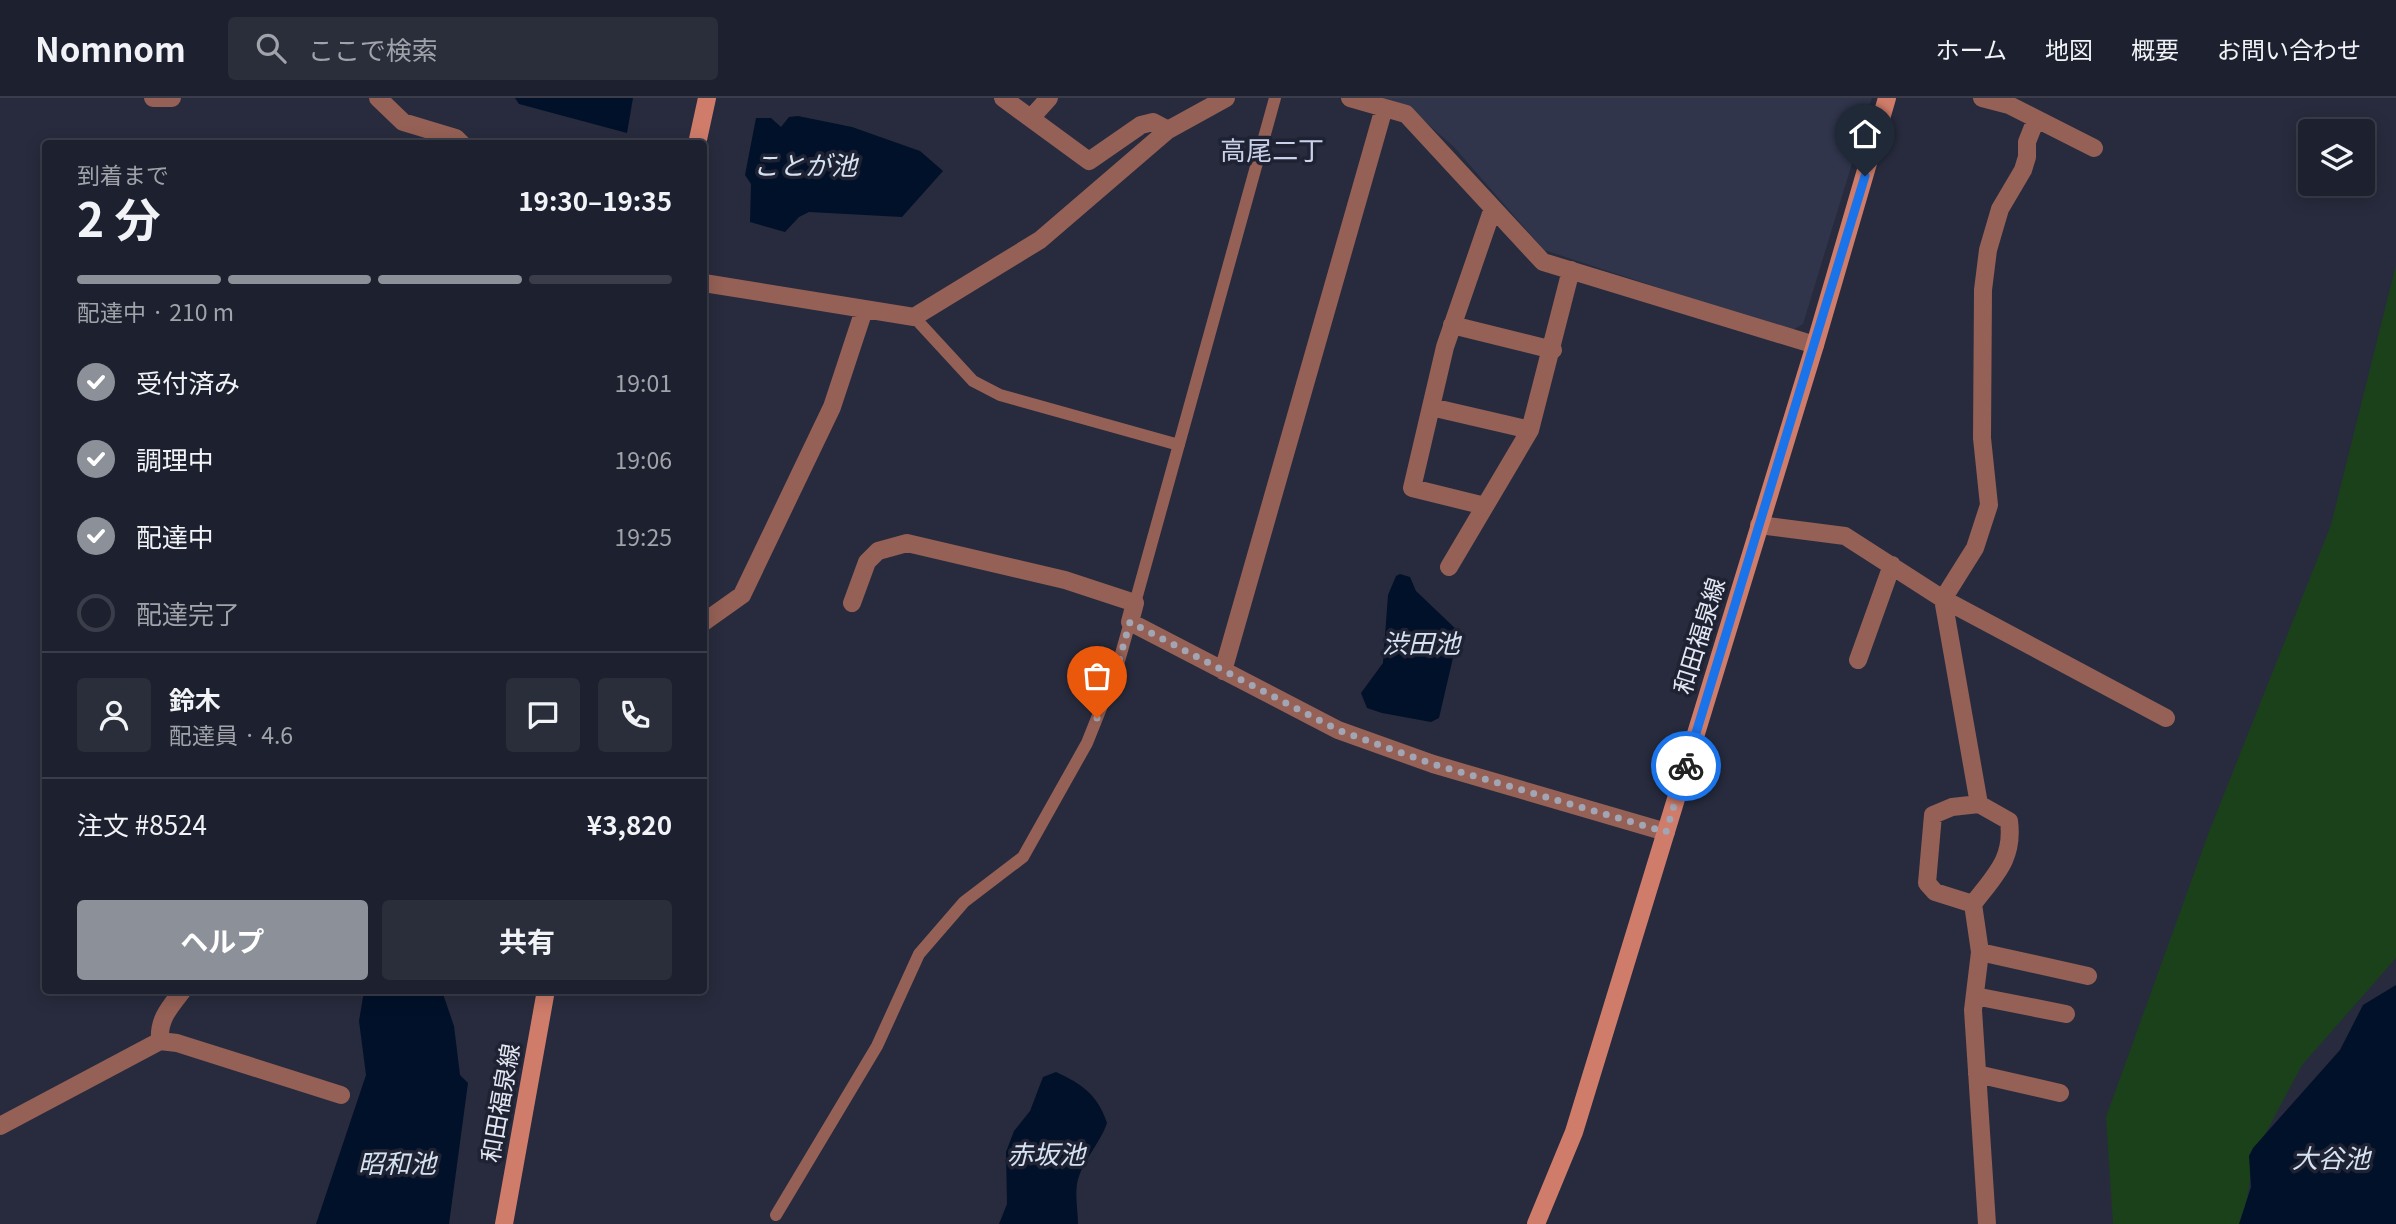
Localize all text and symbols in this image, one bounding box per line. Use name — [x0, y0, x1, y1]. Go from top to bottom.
search box — [228, 17, 718, 80]
text: Nomnom — [35, 24, 186, 72]
icon: search — [252, 29, 290, 67]
text: ここで検索 — [308, 30, 438, 67]
text: ホーム — [1936, 31, 2007, 66]
text: 地図 — [2045, 31, 2093, 66]
text: 概要 — [2131, 31, 2179, 66]
text: お問い合わせ — [2217, 31, 2361, 66]
pin — [1835, 104, 1895, 176]
icon: home — [1846, 115, 1884, 153]
map controls — [2298, 119, 2375, 196]
button: layers — [2298, 119, 2375, 196]
district label: 高尾二丁 — [1220, 130, 1324, 167]
water label: ことが池 — [753, 145, 860, 182]
text: 到着まで — [77, 157, 169, 191]
text: 19:30–19:35 — [518, 181, 672, 218]
text: 2 分 — [77, 184, 161, 250]
text: 配達中 · 210 m — [77, 294, 234, 328]
icon: check — [77, 363, 115, 401]
text: 受付済み — [136, 363, 240, 400]
text: 19:01 — [615, 365, 672, 399]
icon: check — [77, 440, 115, 478]
text: 調理中 — [136, 440, 214, 477]
text: 19:06 — [615, 442, 672, 476]
icon: check — [77, 517, 115, 555]
text: 配達中 — [136, 517, 214, 554]
text: 19:25 — [615, 519, 672, 553]
street label: 和田福泉線 — [1663, 573, 1732, 698]
text: 配達完了 — [136, 594, 240, 631]
water label: 渋田池 — [1382, 623, 1463, 660]
pin — [1067, 646, 1127, 718]
icon: bag — [1078, 657, 1116, 695]
button: person — [77, 678, 151, 752]
button: chat — [506, 678, 580, 752]
button: phone — [598, 678, 672, 752]
text: 鈴木 — [169, 680, 221, 717]
text: 配達員 · 4.6 — [169, 717, 293, 751]
courier — [1651, 731, 1721, 801]
icon: bike — [1667, 747, 1705, 785]
text: 注文 #8524 — [77, 805, 207, 842]
text: ¥3,820 — [587, 805, 672, 842]
button: ヘルプ — [77, 900, 368, 980]
button: 共有 — [382, 900, 672, 980]
street label: 和田福泉線 — [471, 1040, 526, 1165]
water label: 赤坂池 — [1007, 1134, 1088, 1171]
water label: 大谷池 — [2292, 1138, 2373, 1175]
water label: 昭和池 — [358, 1143, 439, 1180]

